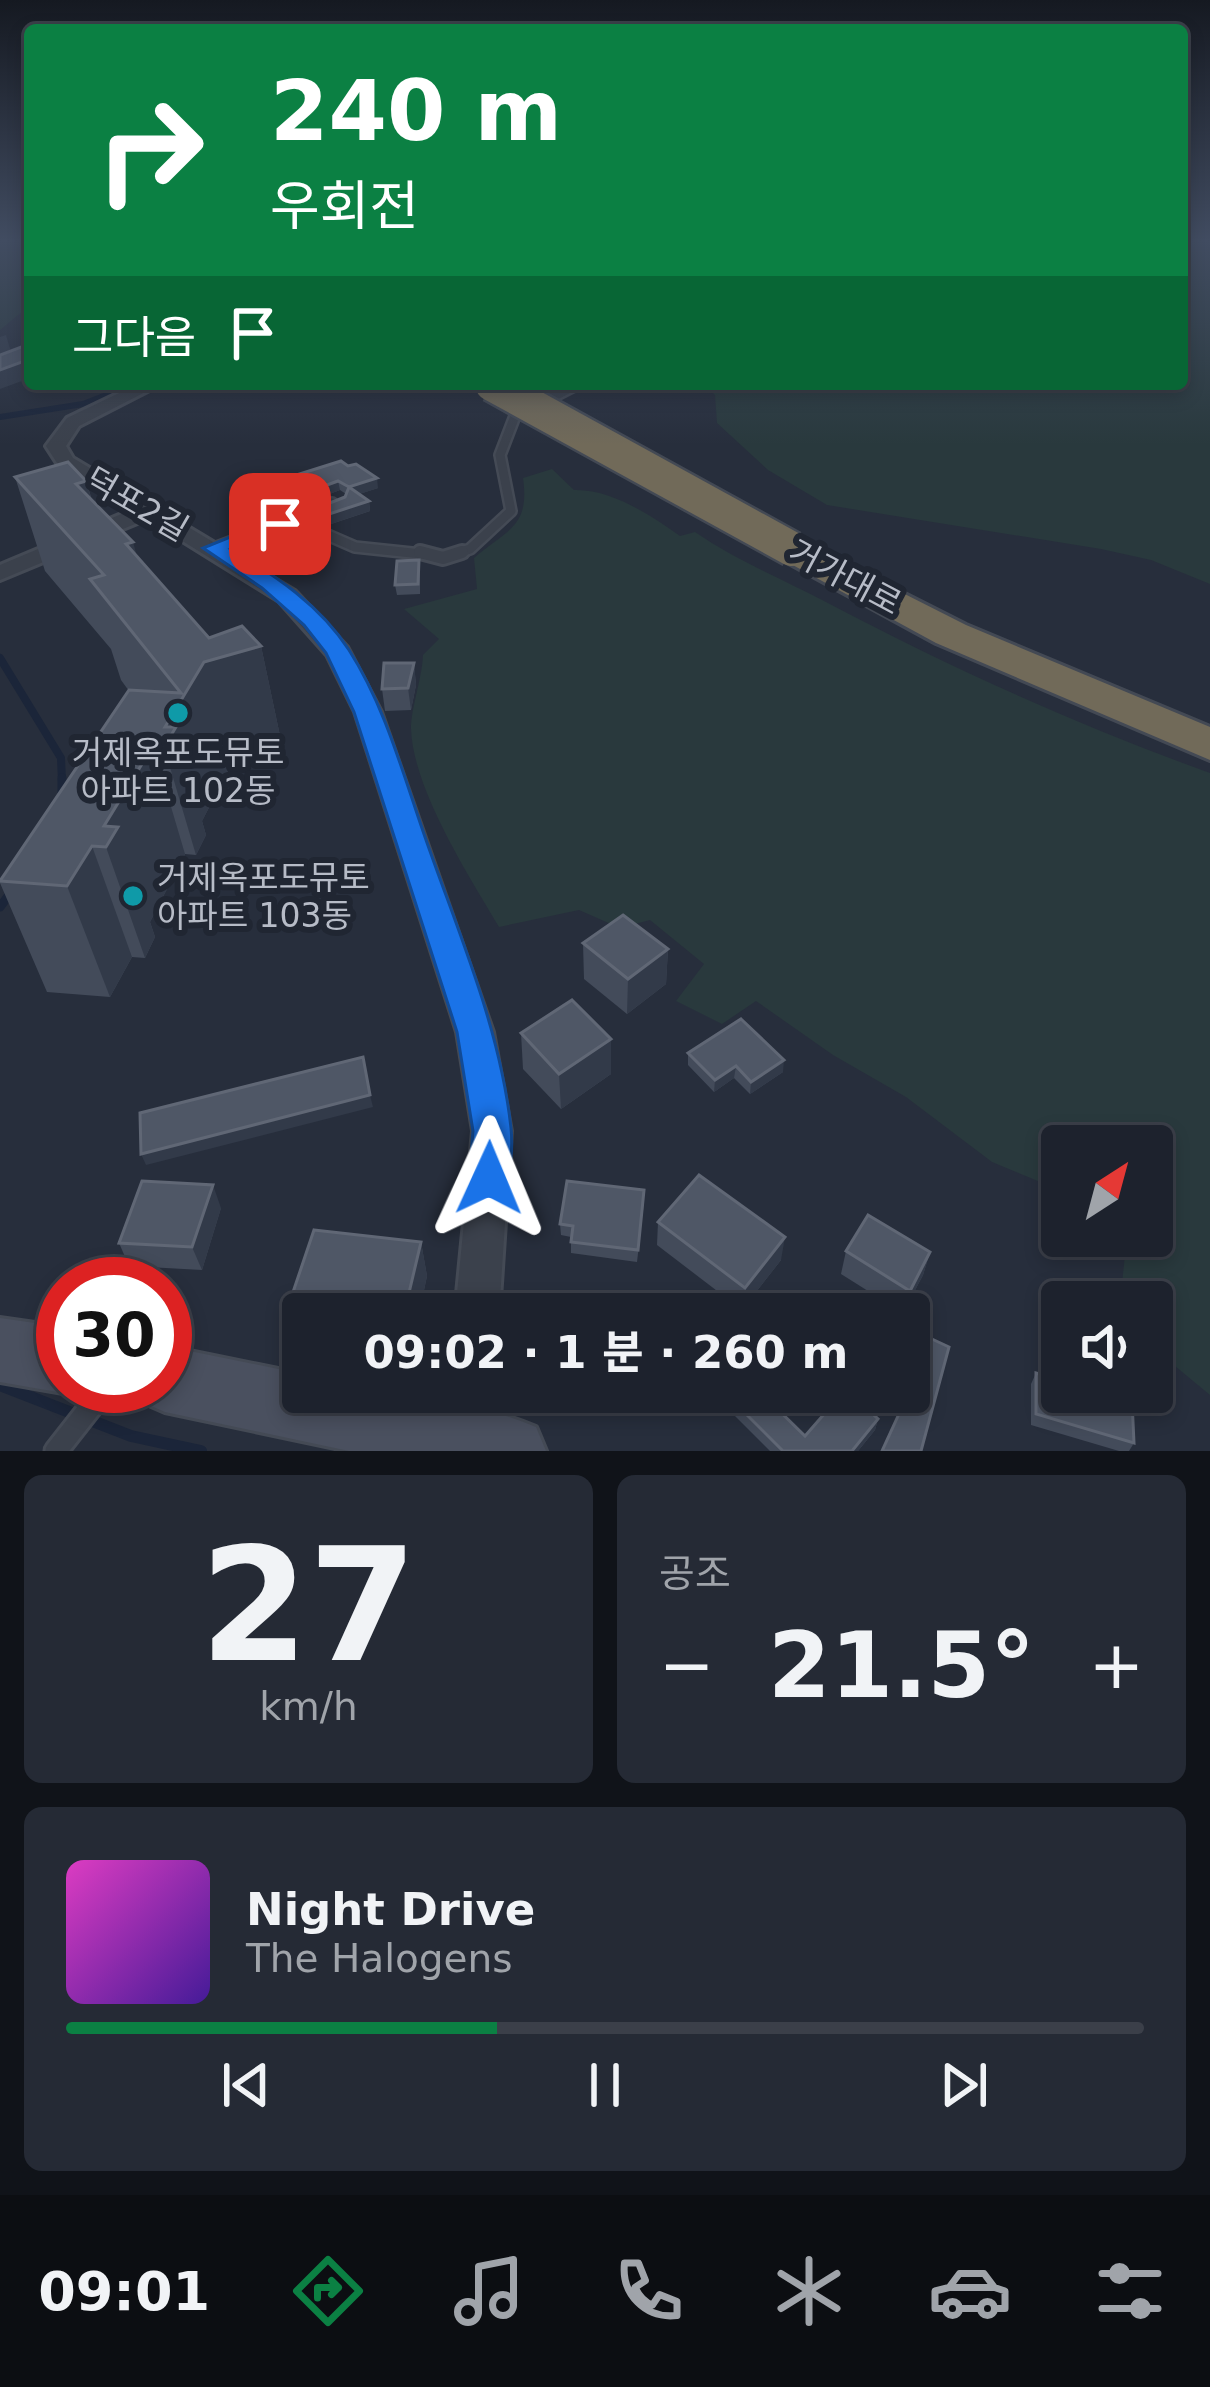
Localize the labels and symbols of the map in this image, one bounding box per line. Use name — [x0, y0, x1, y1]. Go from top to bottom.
street label: 덕포2길 — [79, 459, 195, 549]
pin — [229, 473, 331, 575]
street label: 거가대로 — [782, 531, 908, 623]
marker: 거제옥포도뮤토 아파트 102동 — [165, 700, 191, 726]
place label: 거제옥포도뮤토 아파트 102동 — [72, 733, 284, 810]
place label: 거제옥포도뮤토 아파트 103동 — [157, 858, 370, 935]
marker: 거제옥포도뮤토 아파트 103동 — [120, 883, 146, 909]
position arrow — [426, 1115, 552, 1241]
north arrow — [1041, 1125, 1173, 1257]
speed limit sign: 30 — [36, 1257, 192, 1413]

